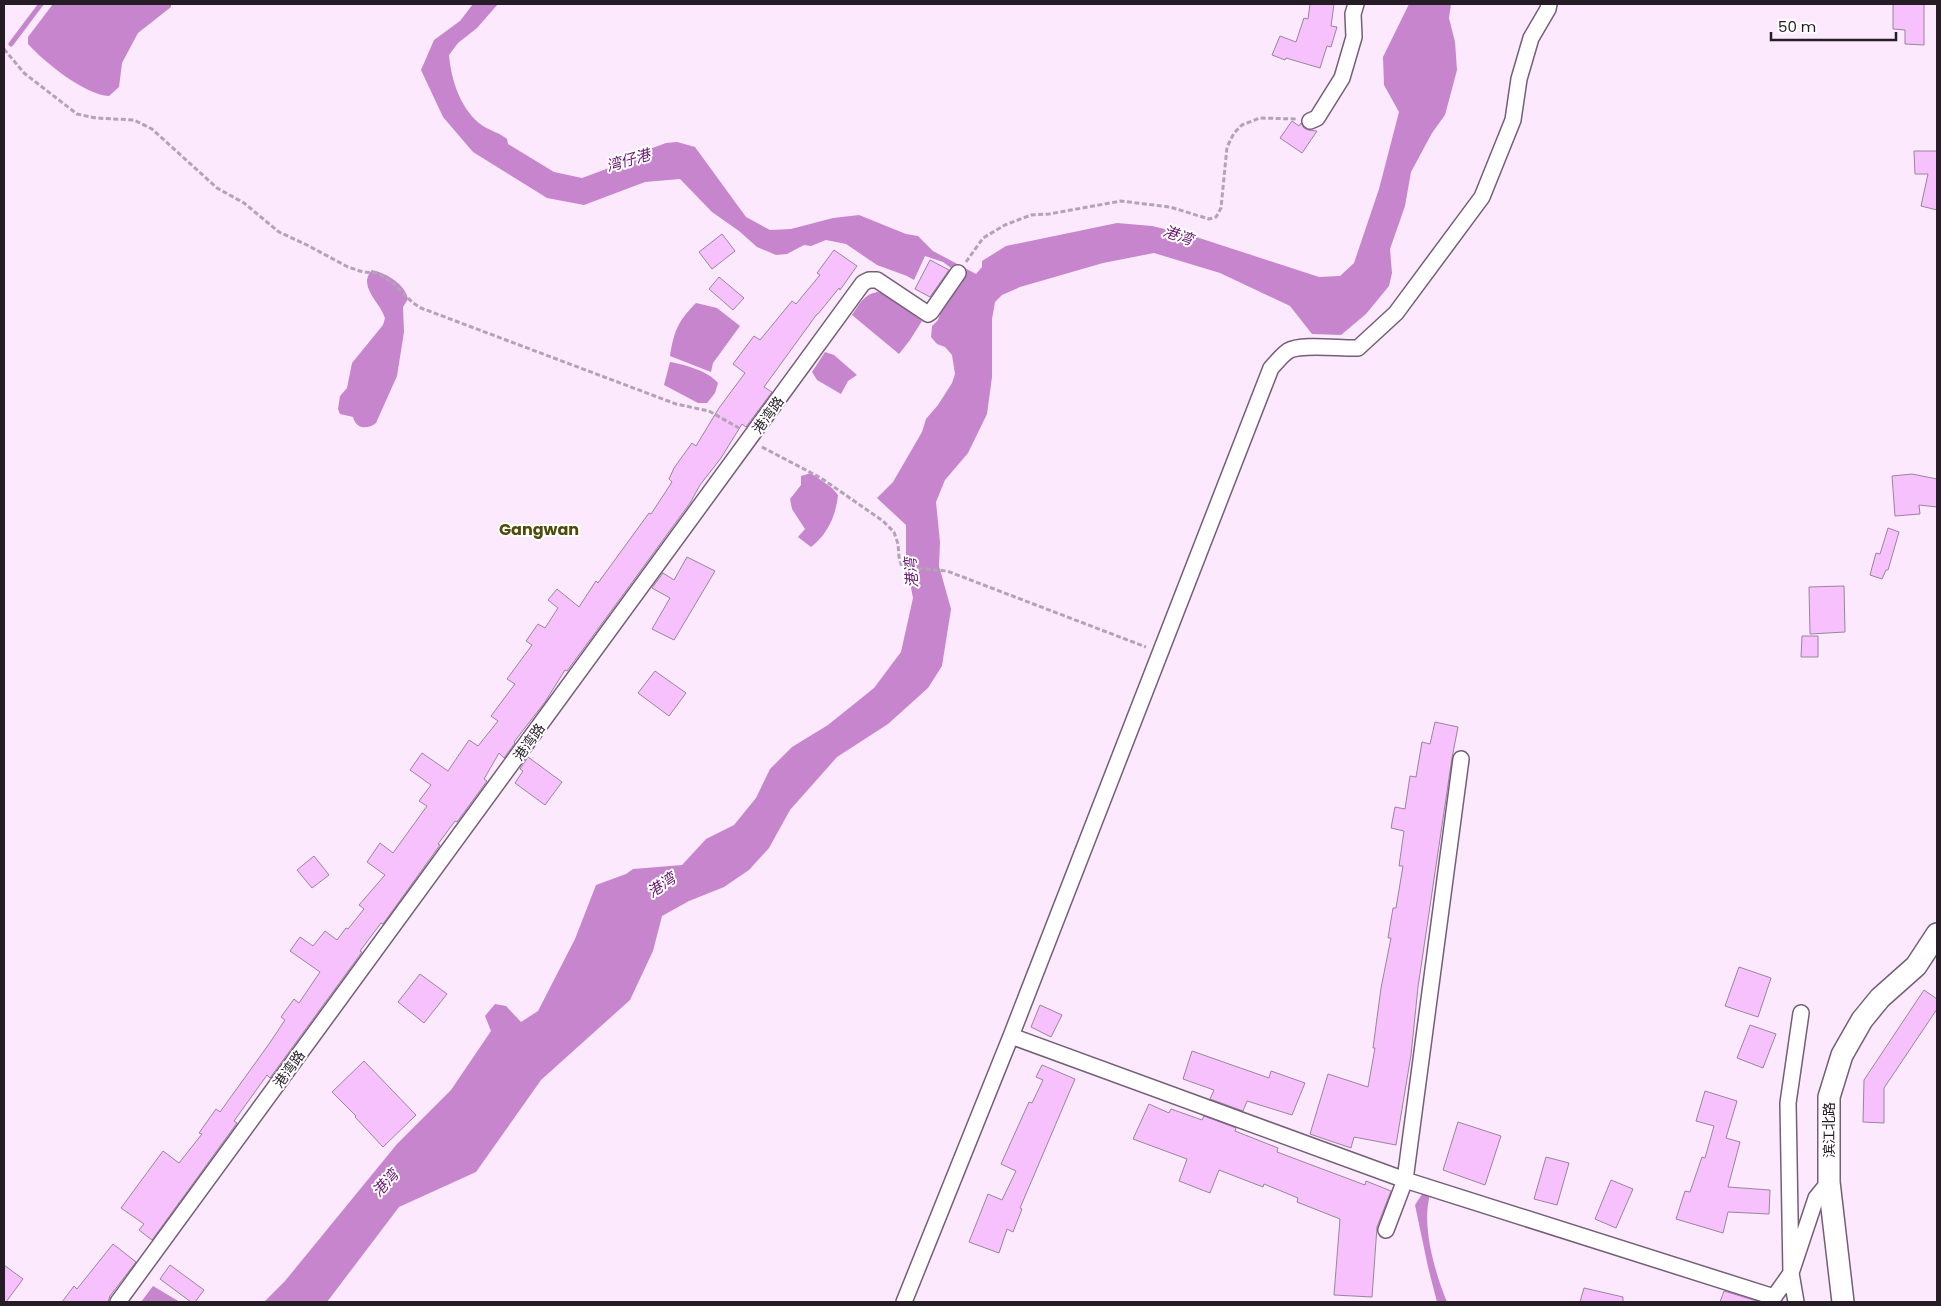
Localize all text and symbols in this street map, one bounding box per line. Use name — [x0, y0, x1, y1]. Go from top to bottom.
scale bar — [1771, 10, 1896, 42]
text: 50 m — [1778, 16, 1816, 37]
water label: 湾仔港 — [603, 143, 654, 176]
water label: 港湾 — [1160, 220, 1198, 251]
street label: 港湾路 — [748, 392, 788, 438]
district label: Gangwan — [499, 518, 579, 541]
water label: 港湾 — [899, 554, 923, 589]
street label: 港湾路 — [509, 719, 549, 765]
water label: 港湾 — [643, 866, 682, 902]
street label: 港湾路 — [269, 1046, 309, 1092]
street label: 滨江北路 — [1819, 1102, 1839, 1158]
water label: 港湾 — [367, 1163, 405, 1201]

